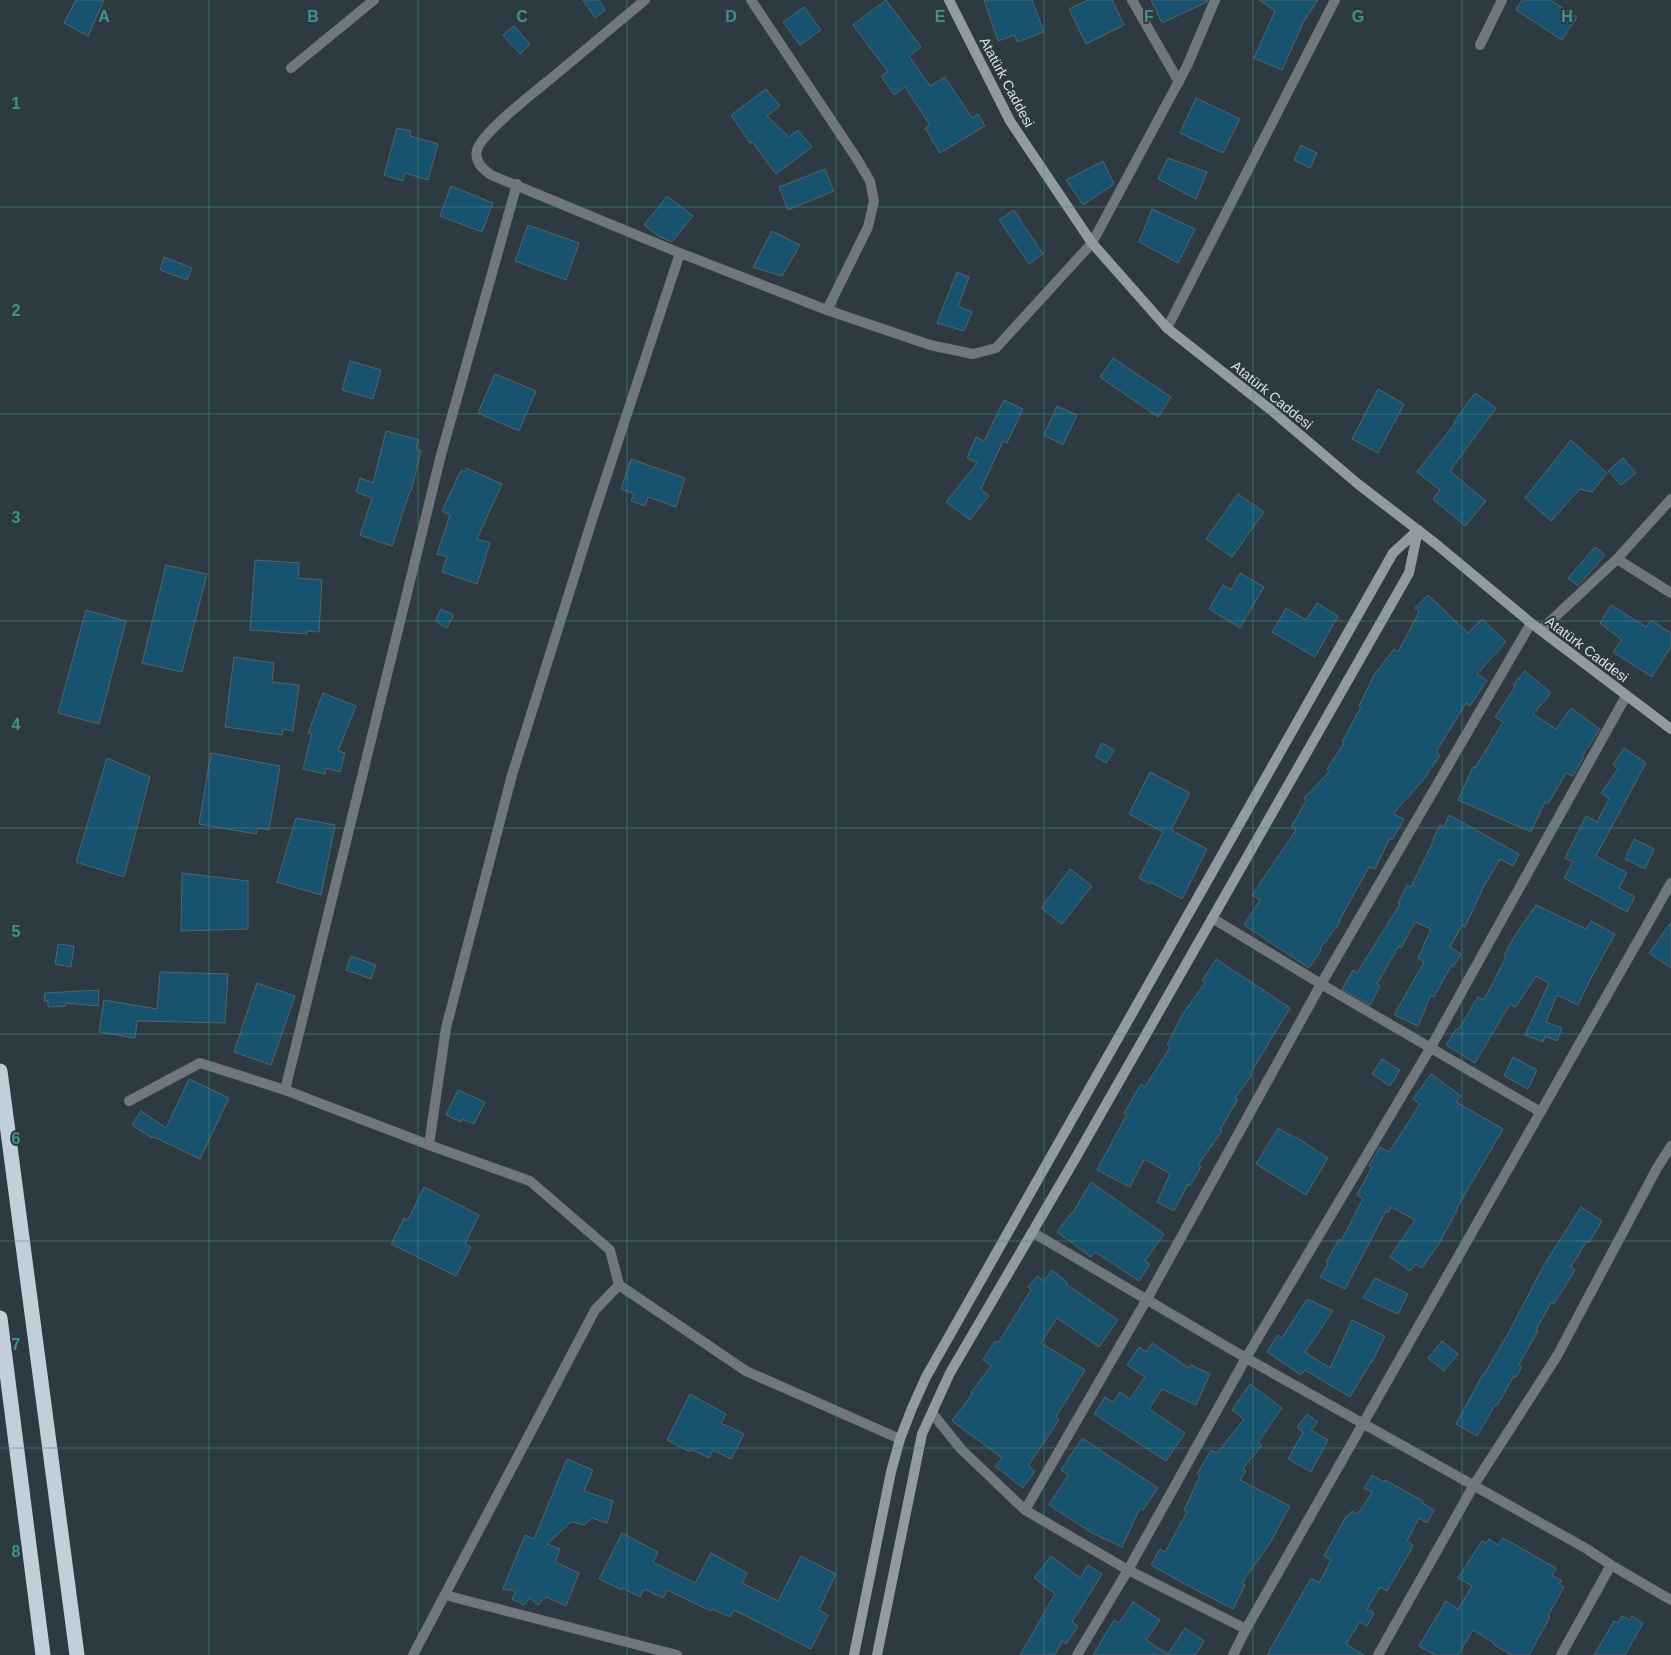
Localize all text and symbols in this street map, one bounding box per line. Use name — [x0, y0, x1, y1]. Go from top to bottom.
text: A — [98, 8, 110, 25]
text: B — [307, 8, 319, 25]
text: C — [516, 8, 528, 25]
text: D — [725, 8, 737, 25]
text: E — [935, 8, 946, 25]
text: F — [1144, 8, 1154, 25]
text: G — [1352, 8, 1364, 25]
text: H — [1561, 8, 1573, 25]
street label: Atatürk Caddesi — [977, 34, 1037, 130]
text: 1 — [12, 95, 21, 112]
text: 2 — [12, 302, 21, 319]
street label: Atatürk Caddesi — [1228, 357, 1316, 433]
text: 3 — [12, 509, 21, 526]
street label: Atatürk Caddesi — [1542, 613, 1632, 685]
text: 4 — [12, 716, 21, 733]
text: 5 — [12, 923, 21, 940]
text: 6 — [12, 1130, 21, 1147]
text: 7 — [12, 1336, 21, 1353]
text: 8 — [12, 1543, 21, 1560]

